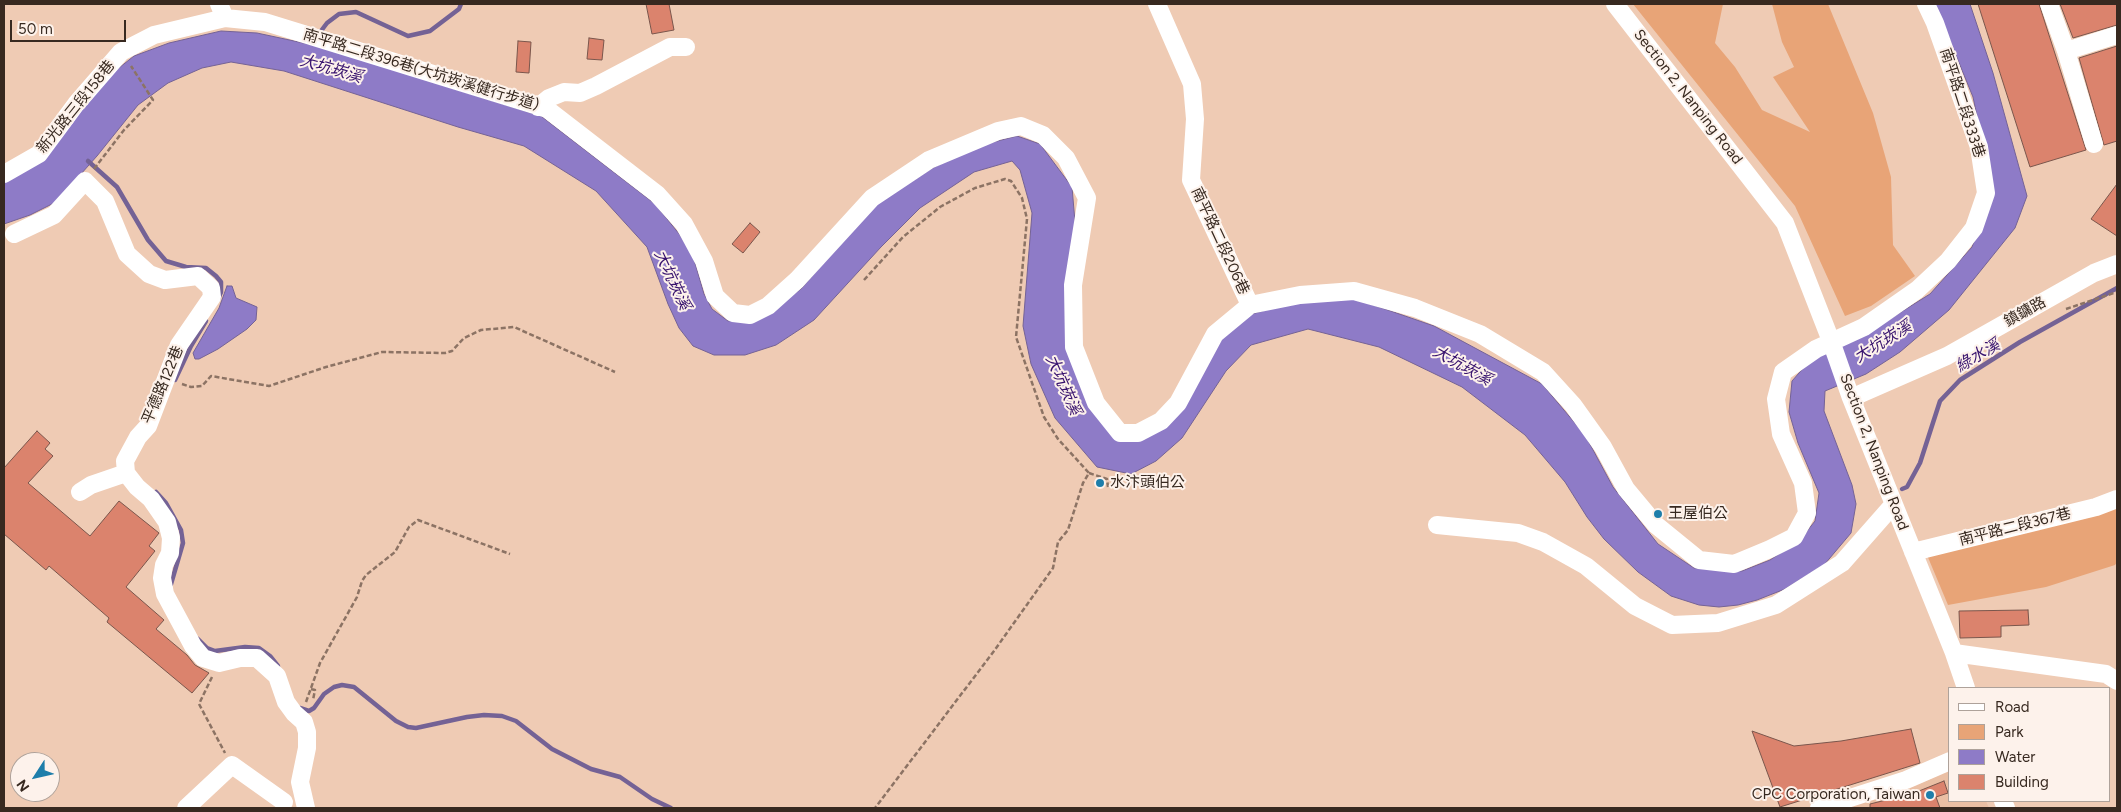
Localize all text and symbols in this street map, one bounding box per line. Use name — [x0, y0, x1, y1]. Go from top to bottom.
scale bar — [12, 10, 129, 42]
text: 50 m — [18, 20, 53, 38]
street label: 南平路二段396巷(大坑崁溪健行步道) — [301, 25, 541, 115]
street label: Section 2, Nanping Road — [1630, 26, 1746, 168]
street label: 南平路二段333巷 — [1936, 46, 1988, 160]
water label: 大坑崁溪 — [298, 51, 364, 87]
street label: 新光路三段158巷 — [33, 57, 119, 157]
street label: 南平路二段206巷 — [1187, 184, 1253, 298]
water label: 大坑崁溪 — [650, 247, 694, 313]
street label: 鎮鏞路 — [2001, 293, 2049, 331]
water label: 大坑崁溪 — [1851, 317, 1915, 367]
water label: 綠水溪 — [1952, 335, 2004, 377]
water label: 大坑崁溪 — [1429, 342, 1495, 390]
street label: 平德路122巷 — [139, 343, 187, 427]
water label: 大坑崁溪 — [1041, 352, 1085, 418]
street label: Section 2, Nanping Road — [1836, 371, 1912, 533]
place label: 水汴頭伯公 — [1110, 474, 1185, 492]
marker: 水汴頭伯公 — [1094, 477, 1106, 489]
street label: 南平路二段367巷 — [1957, 504, 2073, 550]
place label: 王屋伯公 — [1668, 505, 1728, 523]
marker: 王屋伯公 — [1652, 508, 1664, 520]
legend — [1948, 687, 2111, 802]
text: Road — [1995, 698, 2030, 716]
text: Park — [1995, 723, 2024, 741]
text: Water — [1995, 748, 2035, 766]
north arrow — [10, 752, 60, 802]
text: Building — [1995, 773, 2049, 791]
text: N — [13, 776, 33, 795]
place label: CPC Corporation, Taiwan — [1752, 786, 1920, 804]
marker: CPC Corporation, Taiwan — [1924, 789, 1936, 801]

